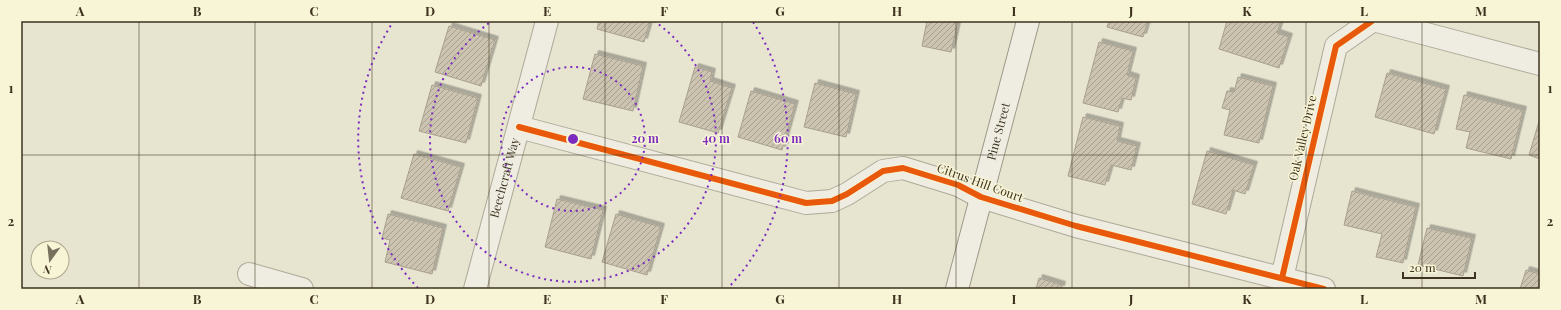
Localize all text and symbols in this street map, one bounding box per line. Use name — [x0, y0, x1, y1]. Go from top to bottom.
text: A — [75, 2, 85, 19]
text: B — [193, 2, 202, 19]
text: C — [309, 2, 319, 19]
text: D — [425, 2, 435, 19]
text: E — [543, 2, 551, 19]
text: F — [660, 2, 668, 19]
text: G — [775, 2, 785, 19]
text: H — [892, 2, 902, 19]
text: I — [1012, 2, 1017, 19]
text: J — [1128, 2, 1134, 19]
text: K — [1242, 2, 1252, 19]
text: L — [1360, 2, 1368, 19]
text: M — [1475, 2, 1487, 19]
text: 1 — [9, 79, 14, 96]
text: 1 — [1548, 79, 1553, 96]
street label: Oak Valley Drive — [1284, 93, 1320, 182]
street label: Pine Street — [982, 100, 1013, 162]
text: 20 m — [631, 130, 659, 146]
text: 40 m — [702, 130, 730, 146]
text: 60 m — [774, 130, 802, 146]
centre of rings — [566, 132, 580, 146]
street label: Beechcraft Way — [485, 136, 522, 220]
street label: Citrus Hill Court — [935, 159, 1026, 205]
text: 2 — [8, 212, 15, 229]
text: 2 — [1547, 212, 1554, 229]
north arrow — [30, 240, 70, 280]
scale bar — [1403, 254, 1475, 280]
text: 20 m — [1409, 259, 1436, 275]
text: N — [41, 262, 53, 278]
text: A — [75, 290, 85, 307]
text: B — [193, 290, 202, 307]
text: C — [309, 290, 319, 307]
text: D — [425, 290, 435, 307]
text: E — [543, 290, 551, 307]
text: F — [660, 290, 668, 307]
text: G — [775, 290, 785, 307]
text: H — [892, 290, 902, 307]
text: I — [1012, 290, 1017, 307]
text: J — [1128, 290, 1134, 307]
text: K — [1242, 290, 1252, 307]
text: L — [1360, 290, 1368, 307]
text: M — [1475, 290, 1487, 307]

